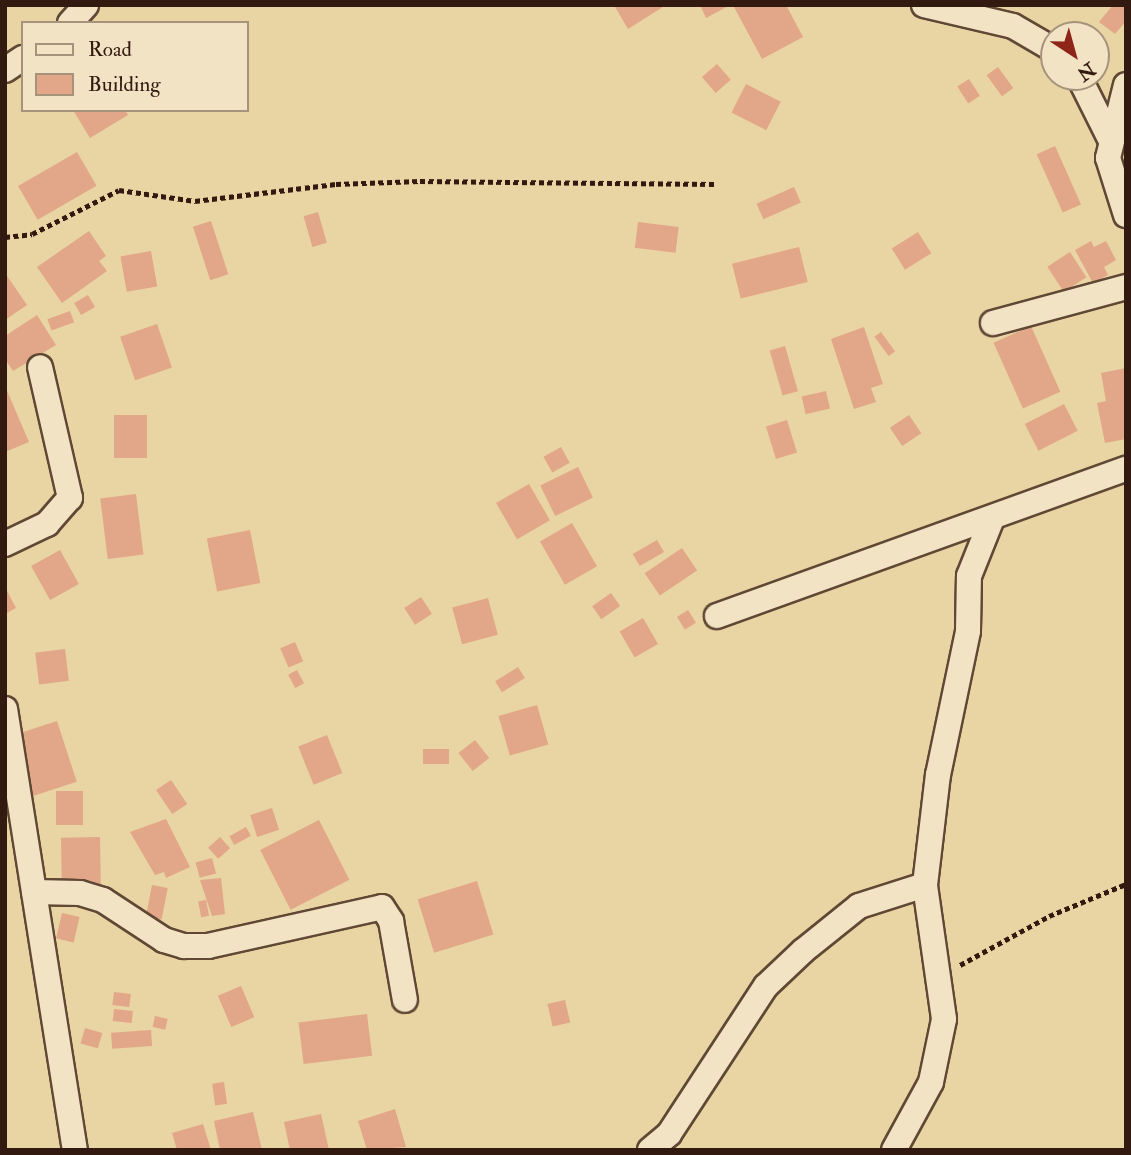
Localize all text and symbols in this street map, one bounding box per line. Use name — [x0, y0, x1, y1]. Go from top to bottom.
legend — [21, 21, 248, 112]
north arrow — [1040, 21, 1110, 91]
text: Road — [88, 36, 132, 63]
text: N — [1072, 57, 1100, 86]
text: Building — [88, 71, 161, 98]

